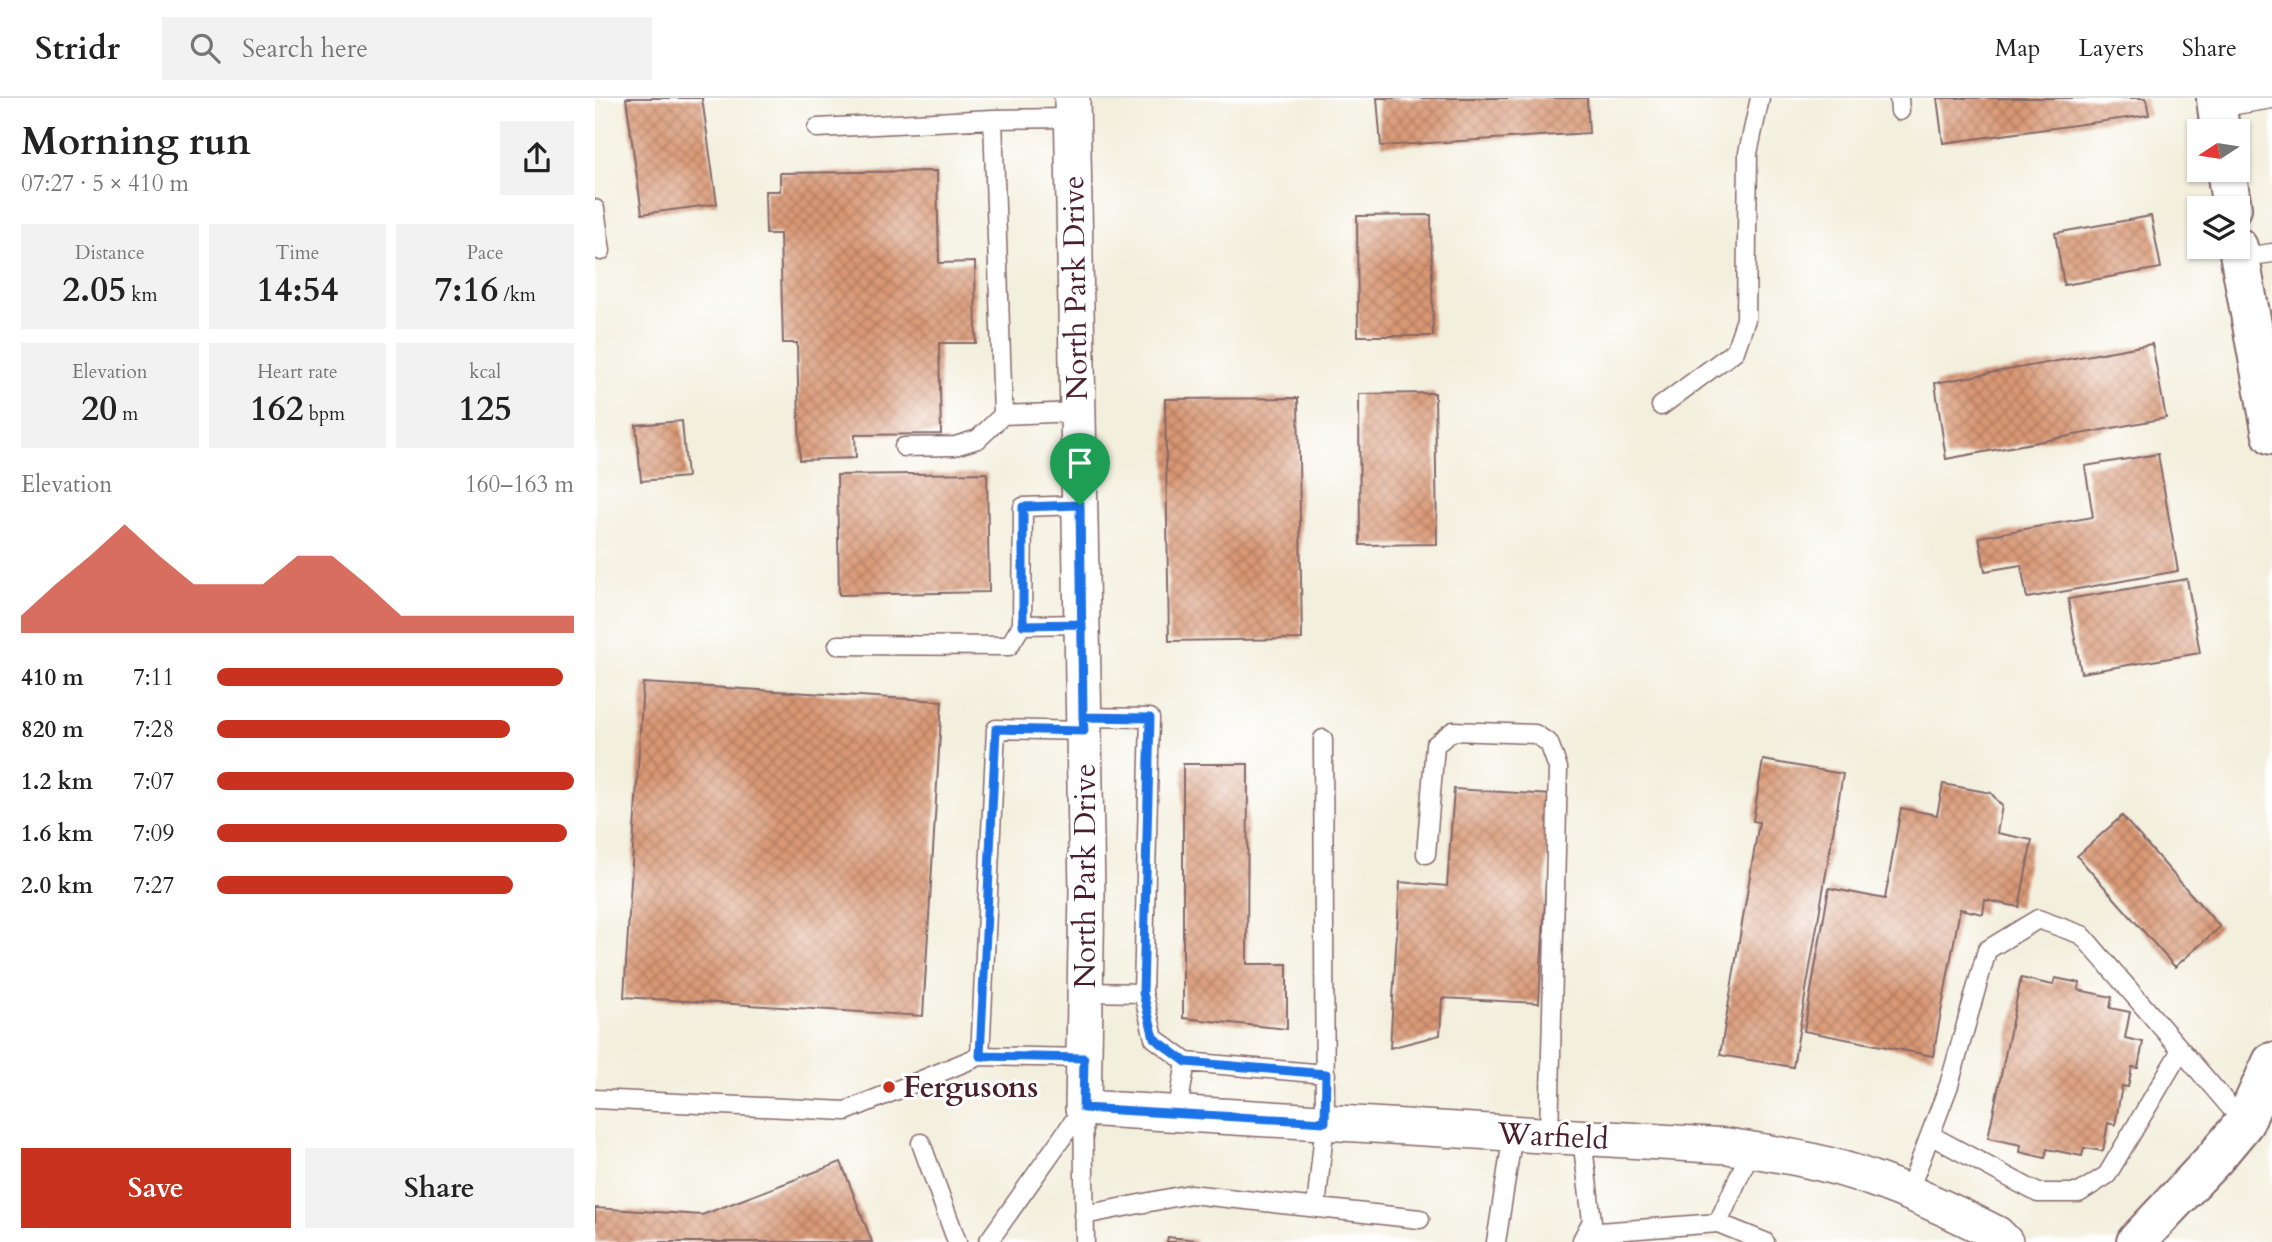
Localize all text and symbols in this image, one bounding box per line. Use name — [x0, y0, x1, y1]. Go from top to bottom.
search box — [162, 17, 652, 80]
text: Stridr — [35, 26, 120, 71]
icon: search — [186, 29, 224, 67]
text: Search here — [242, 31, 368, 66]
text: Map — [1995, 32, 2041, 65]
text: Layers — [2079, 32, 2144, 65]
text: Share — [2182, 32, 2237, 65]
text: Morning run — [21, 116, 251, 168]
north arrow — [2187, 119, 2251, 182]
map controls — [2187, 119, 2250, 259]
button: share — [500, 121, 574, 195]
text: 07:27 · 5 × 410 m — [21, 168, 189, 199]
street label: North Park Drive — [1053, 175, 1098, 401]
button: layers — [2187, 196, 2250, 259]
text: Distance — [75, 240, 145, 266]
text: Time — [276, 240, 319, 266]
text: Pace — [467, 240, 504, 266]
text: 2.05 — [62, 266, 126, 314]
text: 14:54 — [257, 266, 338, 314]
text: 7:16 — [434, 266, 498, 314]
text: km — [126, 282, 157, 308]
text: /km — [498, 282, 536, 308]
text: Elevation — [72, 359, 148, 385]
text: Heart rate — [257, 359, 338, 385]
text: kcal — [469, 359, 501, 385]
text: 20 — [81, 385, 117, 433]
text: 162 — [250, 385, 304, 433]
text: 125 — [458, 385, 512, 433]
text: m — [117, 401, 138, 427]
text: bpm — [304, 401, 345, 427]
pin — [1050, 433, 1110, 505]
icon: arrive — [1061, 444, 1099, 482]
text: Elevation — [21, 469, 112, 500]
text: 160–163 m — [465, 469, 574, 500]
text: 410 m — [21, 662, 84, 693]
text: 7:11 — [133, 662, 174, 693]
text: 820 m — [21, 714, 84, 745]
text: 7:28 — [133, 714, 174, 745]
street label: North Park Drive — [1065, 763, 1106, 989]
text: 1.2 km — [21, 766, 93, 797]
text: 7:07 — [133, 766, 174, 797]
text: 1.6 km — [21, 818, 93, 849]
text: 7:09 — [133, 818, 174, 849]
text: 2.0 km — [21, 870, 93, 901]
text: 7:27 — [133, 870, 174, 901]
place label: Fergusons — [903, 1067, 1038, 1108]
marker: Fergusons — [881, 1079, 897, 1095]
street label: Warfield — [1495, 1113, 1610, 1160]
button: Save — [21, 1148, 291, 1228]
button: Share — [305, 1148, 574, 1228]

